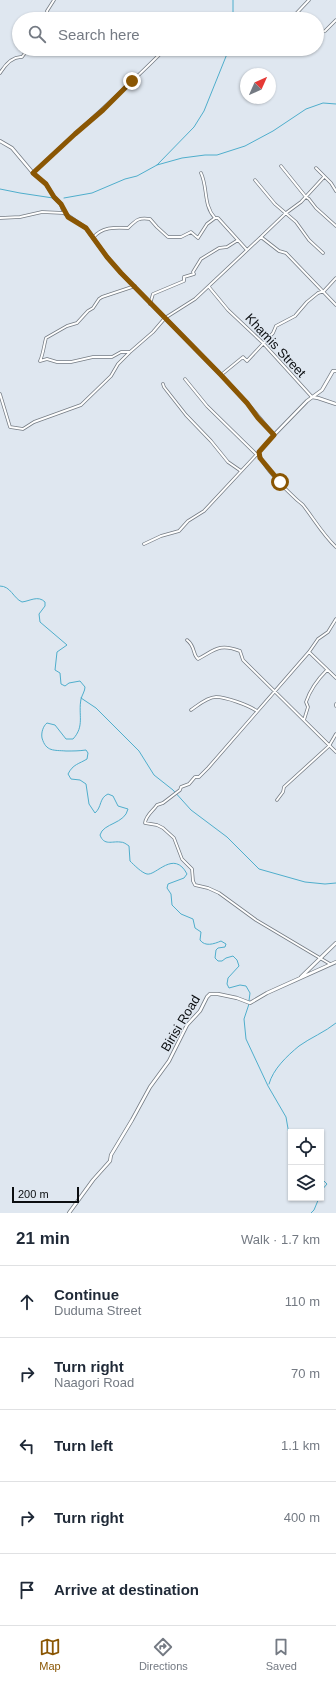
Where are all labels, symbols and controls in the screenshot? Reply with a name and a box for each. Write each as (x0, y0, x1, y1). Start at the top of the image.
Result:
search box (12, 12, 324, 56)
icon: search (26, 23, 48, 45)
text: Search here (58, 26, 140, 43)
north arrow (240, 68, 276, 104)
route end (123, 72, 141, 90)
street label: Khamis Street (242, 310, 309, 381)
route start (271, 473, 289, 491)
street label: Birisi Road (158, 992, 203, 1054)
map controls (288, 1129, 324, 1201)
button: locate (288, 1129, 324, 1165)
button: layers (288, 1165, 324, 1201)
scale bar (12, 1185, 79, 1204)
text: 200 m (18, 1188, 49, 1200)
text: 21 min (16, 1229, 70, 1248)
text: Walk · 1.7 km (241, 1232, 320, 1247)
text: Continue (54, 1286, 119, 1303)
icon: ahead (16, 1291, 38, 1313)
text: 110 m (285, 1294, 320, 1309)
text: Duduma Street (54, 1303, 141, 1318)
text: Turn right (54, 1358, 124, 1375)
icon: right (16, 1363, 38, 1385)
text: 70 m (291, 1366, 320, 1381)
text: Naagori Road (54, 1375, 134, 1390)
icon: left (16, 1435, 38, 1457)
text: Turn left (54, 1437, 113, 1454)
text: 1.1 km (281, 1438, 320, 1453)
icon: right (16, 1507, 38, 1529)
text: Turn right (54, 1509, 124, 1526)
text: 400 m (284, 1510, 320, 1525)
icon: arrive (16, 1579, 38, 1601)
text: Arrive at destination (54, 1581, 199, 1598)
tab: Map (39, 1636, 61, 1672)
tab: Directions (139, 1636, 188, 1672)
tab: Saved (266, 1636, 297, 1672)

